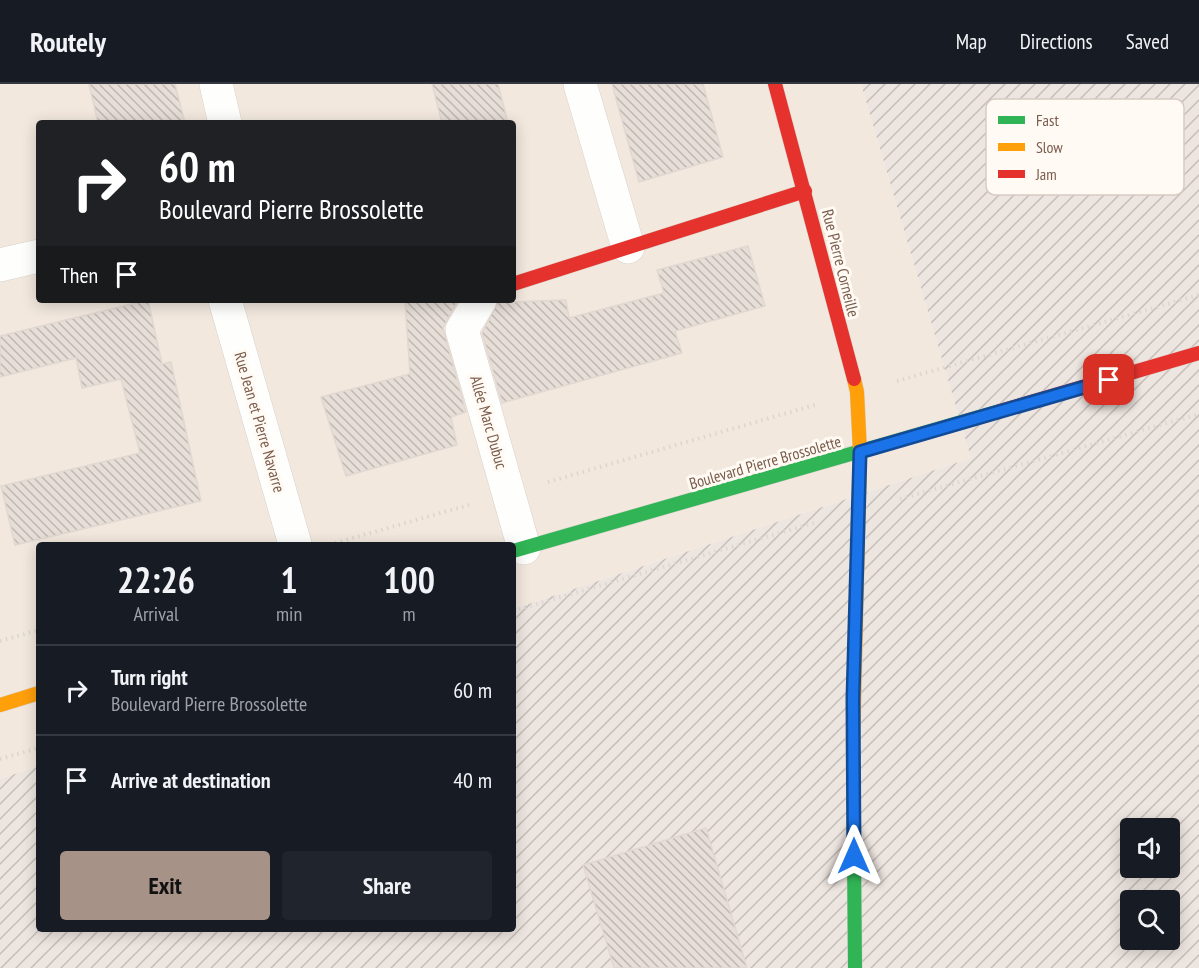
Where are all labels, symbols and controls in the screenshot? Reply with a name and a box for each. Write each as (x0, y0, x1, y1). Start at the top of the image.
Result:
text: Routely (30, 23, 106, 60)
text: Map (956, 28, 987, 55)
text: Directions (1020, 28, 1093, 55)
text: Saved (1126, 28, 1169, 55)
legend (986, 99, 1184, 195)
text: Fast (1036, 110, 1059, 130)
text: Slow (1036, 137, 1063, 157)
text: 60 m (159, 139, 236, 194)
icon: right (60, 144, 138, 222)
text: Jam (1035, 164, 1057, 184)
text: Boulevard Pierre Brossolette (159, 192, 424, 226)
street label: Rue Pierre Corneille (818, 207, 864, 319)
icon: arrive (110, 258, 143, 291)
text: Then (60, 261, 98, 289)
street label: Rue Jean et Pierre Navarre (230, 349, 290, 495)
pin (1083, 354, 1134, 405)
icon: arrive (1092, 363, 1125, 396)
street label: Allée Marc Dubuc (466, 373, 512, 471)
street label: Boulevard Pierre Brossolette (687, 431, 843, 493)
text: 22:26 (117, 556, 195, 603)
text: 1 (280, 556, 298, 603)
text: 100 (383, 556, 435, 603)
text: Arrival (133, 601, 179, 627)
text: min (276, 601, 302, 627)
text: m (403, 601, 416, 627)
text: Turn right (111, 663, 188, 691)
icon: right (60, 674, 93, 707)
text: 60 m (453, 676, 492, 704)
text: Boulevard Pierre Brossolette (111, 691, 307, 717)
icon: arrive (60, 764, 93, 797)
text: Arrive at destination (111, 766, 271, 794)
text: 40 m (453, 766, 492, 794)
map controls (1120, 818, 1180, 950)
button: sound (1120, 818, 1180, 878)
position arrow (822, 824, 886, 888)
button: Exit (60, 851, 270, 920)
button: Share (282, 851, 492, 920)
button: search (1120, 890, 1180, 950)

